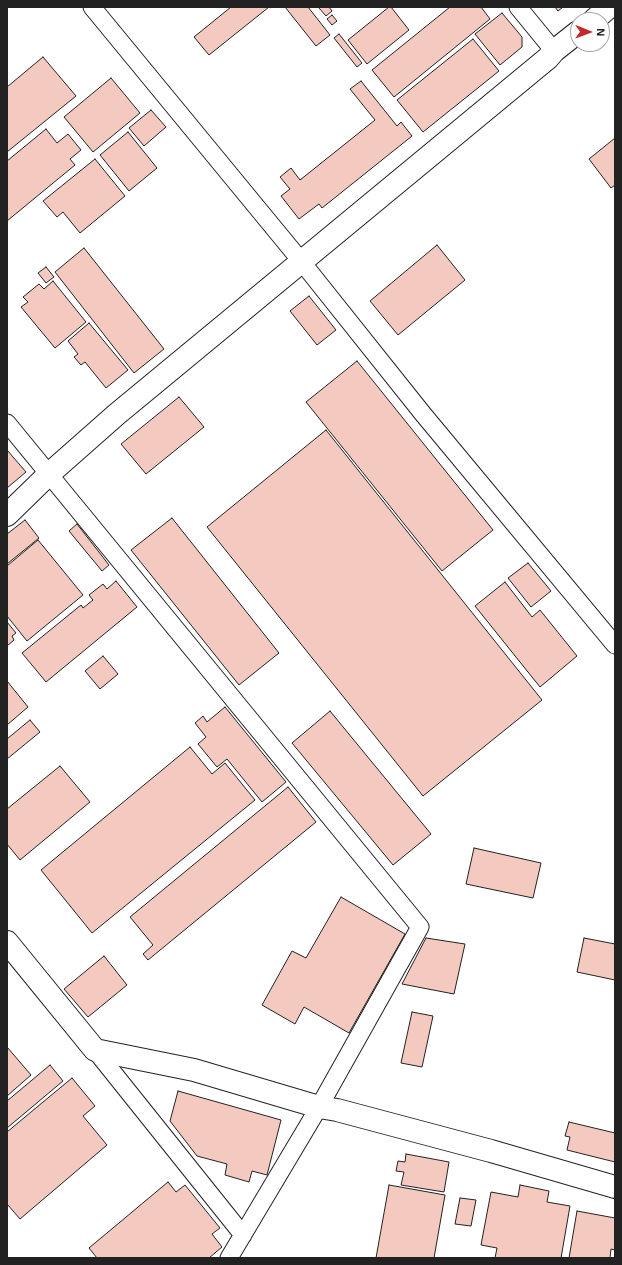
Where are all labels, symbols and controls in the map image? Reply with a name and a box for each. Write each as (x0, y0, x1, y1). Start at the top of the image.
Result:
north arrow (570, 12, 610, 52)
text: N (595, 28, 607, 36)

